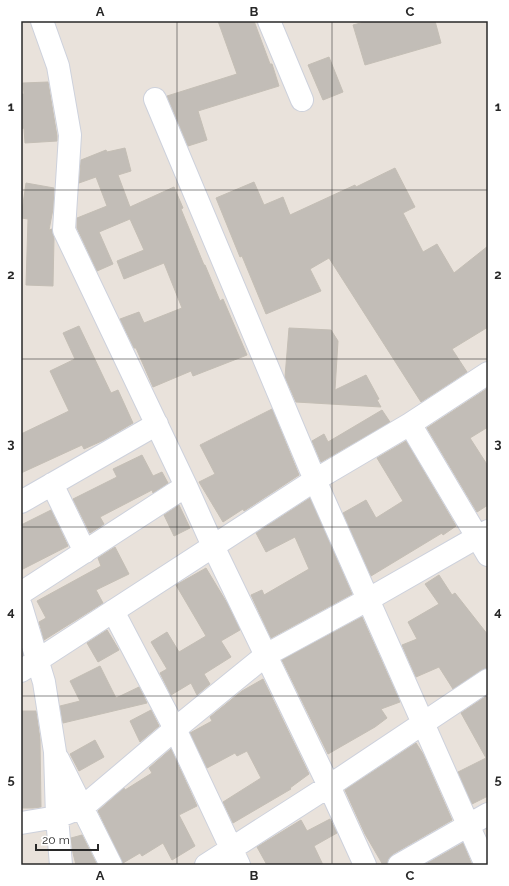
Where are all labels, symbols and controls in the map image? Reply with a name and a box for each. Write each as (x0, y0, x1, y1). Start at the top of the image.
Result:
text: A (96, 4, 105, 19)
text: B (250, 4, 259, 19)
text: C (406, 4, 415, 19)
text: 1 (8, 99, 15, 114)
text: 1 (495, 99, 502, 114)
text: 2 (7, 267, 15, 282)
text: 2 (494, 267, 502, 282)
text: 3 (7, 436, 15, 451)
text: 3 (494, 436, 502, 451)
text: 4 (7, 604, 15, 619)
text: 4 (494, 604, 502, 619)
text: 5 (7, 772, 15, 787)
text: 5 (494, 772, 502, 787)
scale bar (36, 826, 98, 852)
text: 20 m (42, 833, 70, 847)
text: A (96, 868, 105, 883)
text: B (250, 868, 259, 883)
text: C (406, 868, 415, 883)

